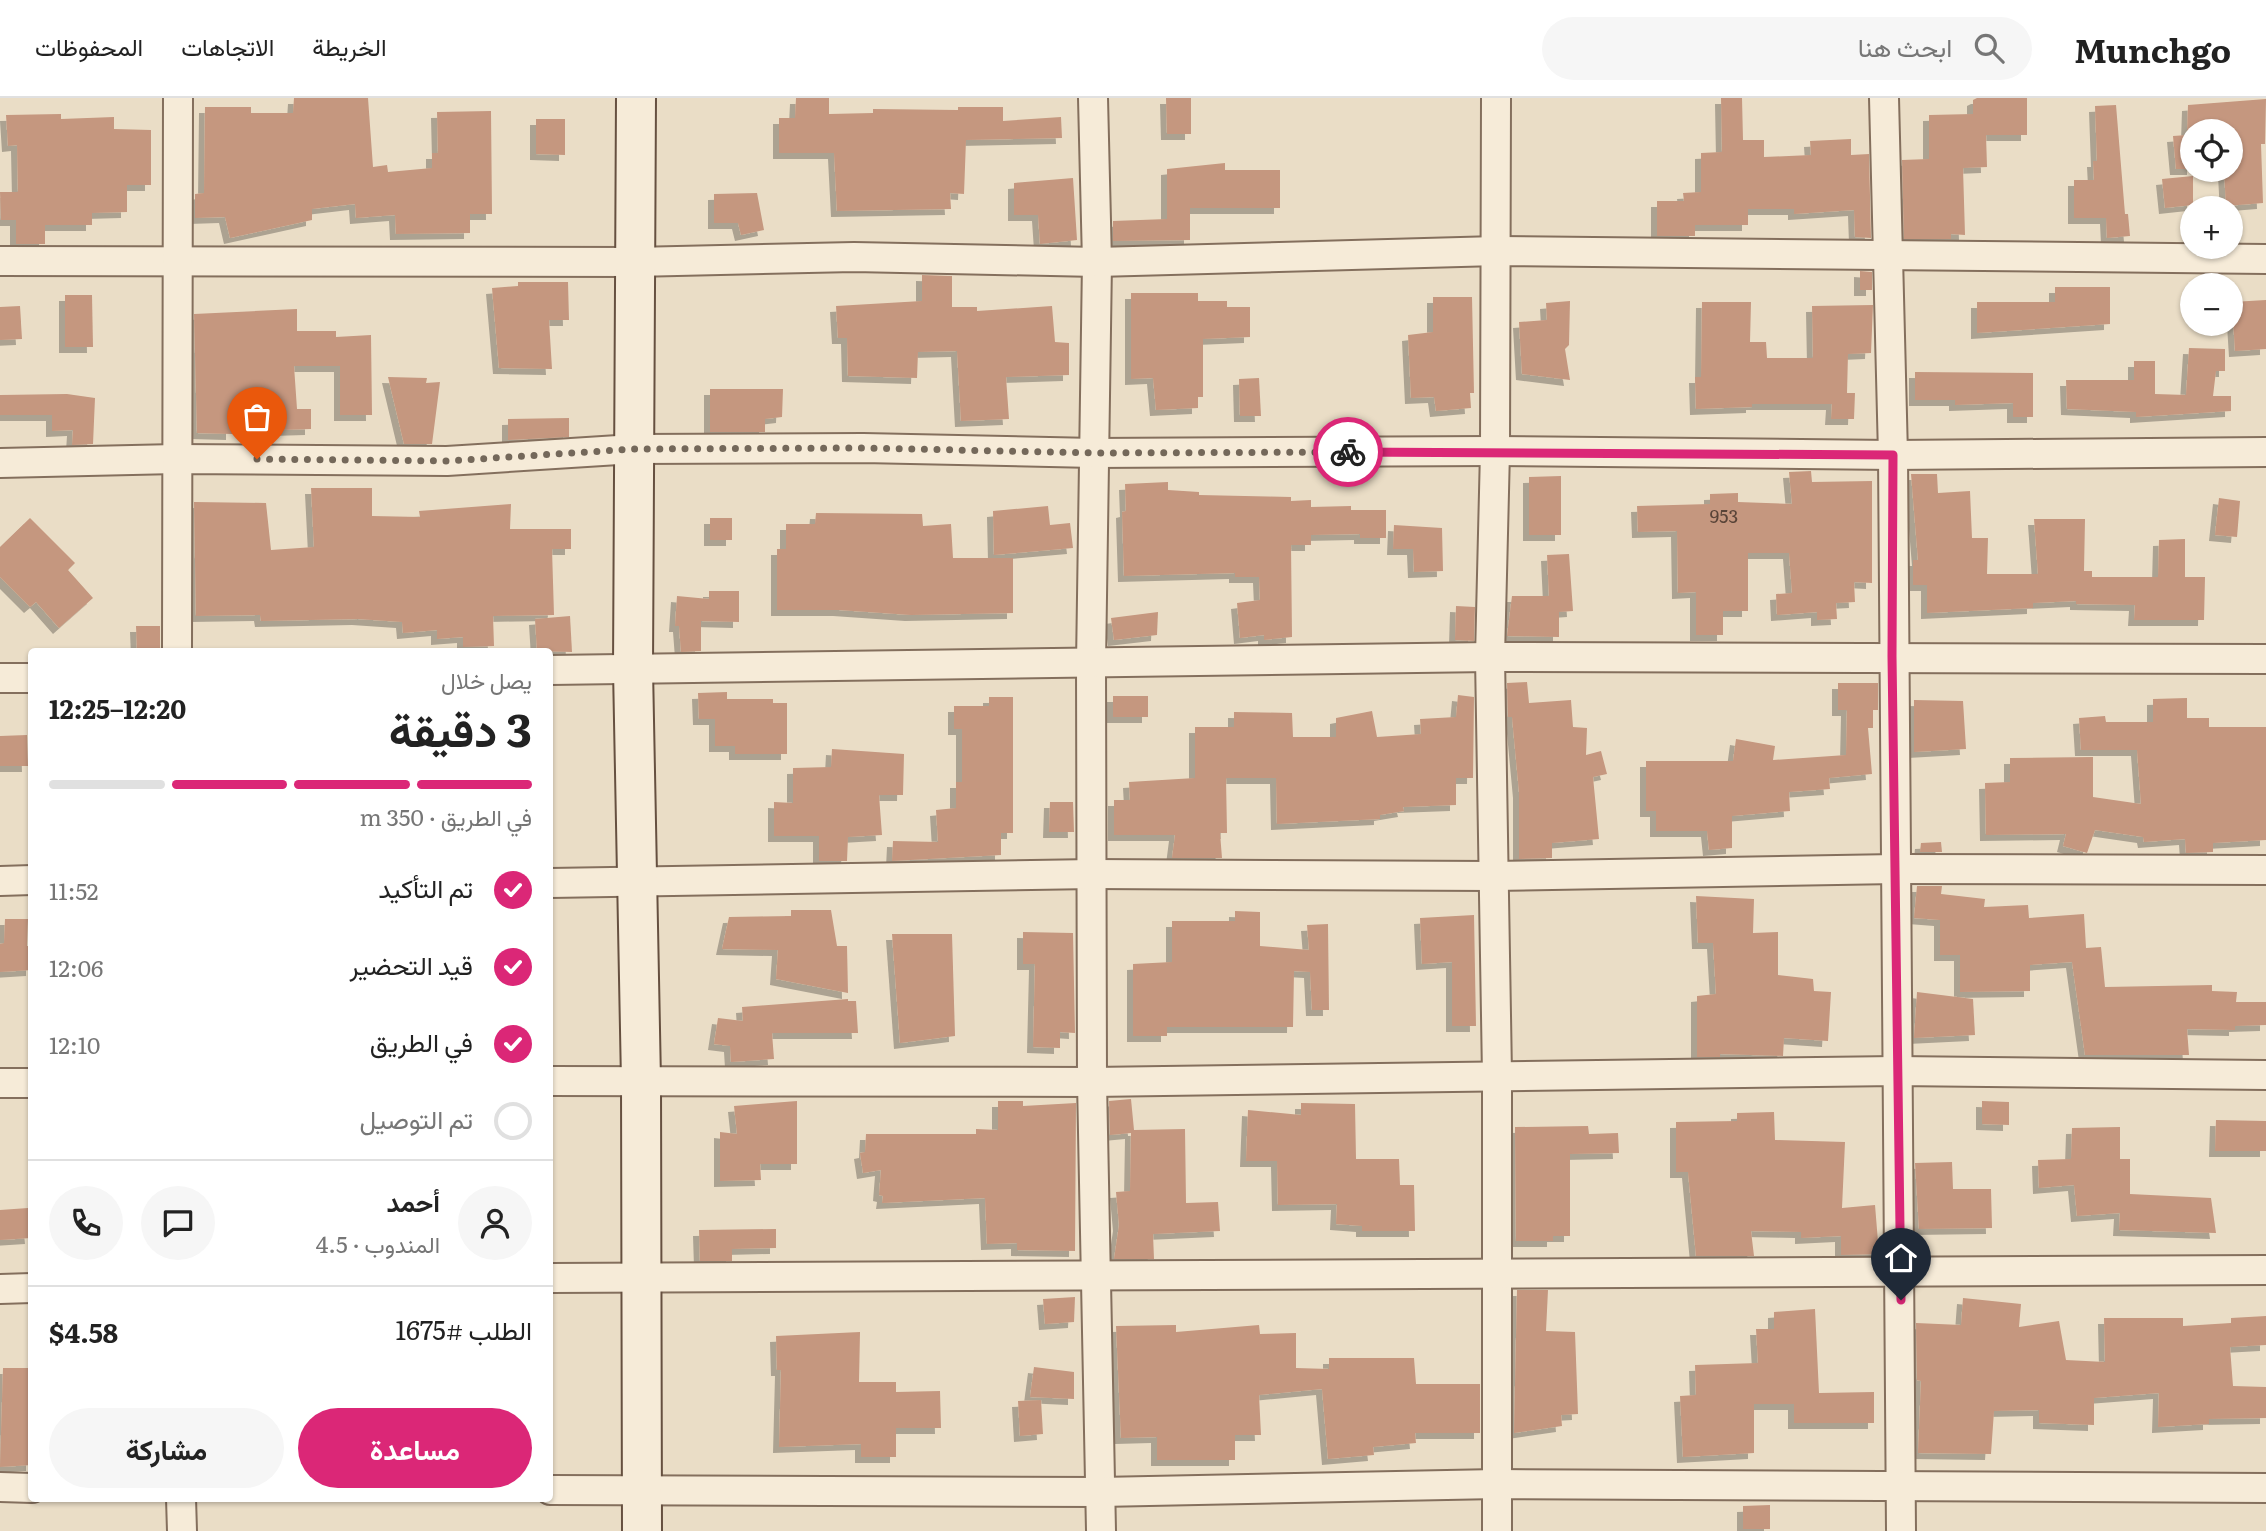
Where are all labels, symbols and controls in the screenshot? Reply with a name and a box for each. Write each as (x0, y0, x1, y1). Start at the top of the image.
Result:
search box (1542, 17, 2032, 80)
text: Munchgo (2074, 24, 2231, 73)
text: ابحث هنا (1858, 26, 1952, 65)
text: المحفوظات (35, 28, 143, 63)
text: الاتجاهات (181, 28, 274, 63)
text: الخريطة (312, 28, 387, 63)
icon: search (1970, 29, 2008, 67)
map controls (2180, 119, 2243, 336)
button: locate (2180, 119, 2243, 182)
button: + (2180, 196, 2243, 259)
button: − (2180, 273, 2243, 336)
pin (227, 387, 287, 459)
icon: bag (238, 398, 276, 436)
courier (1313, 417, 1383, 487)
icon: bike (1329, 433, 1367, 471)
house number: 953 (1710, 502, 1738, 529)
text: يصل خلال (441, 662, 532, 696)
text: 12:20–12:25 (49, 688, 186, 727)
text: 3 دقيقة (389, 693, 532, 761)
text: في الطريق · 350 m (360, 799, 532, 833)
text: تم التأكيد (378, 867, 473, 906)
icon: check (494, 871, 532, 909)
text: 11:52 (49, 873, 99, 907)
text: قيد التحضير (349, 944, 473, 983)
icon: check (494, 948, 532, 986)
text: 12:06 (49, 950, 103, 984)
text: في الطريق (370, 1021, 473, 1060)
icon: check (494, 1025, 532, 1063)
text: 12:10 (49, 1027, 100, 1061)
text: تم التوصيل (359, 1098, 473, 1137)
text: أحمد (387, 1181, 440, 1220)
button: phone (49, 1186, 123, 1260)
button: chat (141, 1186, 215, 1260)
button: person (458, 1186, 532, 1260)
text: المندوب · 4.5 (316, 1226, 440, 1260)
pin (1871, 1228, 1931, 1300)
icon: home (1882, 1239, 1920, 1277)
text: الطلب #1675 (395, 1309, 532, 1348)
text: $4.58 (49, 1312, 118, 1351)
button: مشاركة (49, 1408, 284, 1488)
button: مساعدة (298, 1408, 532, 1488)

